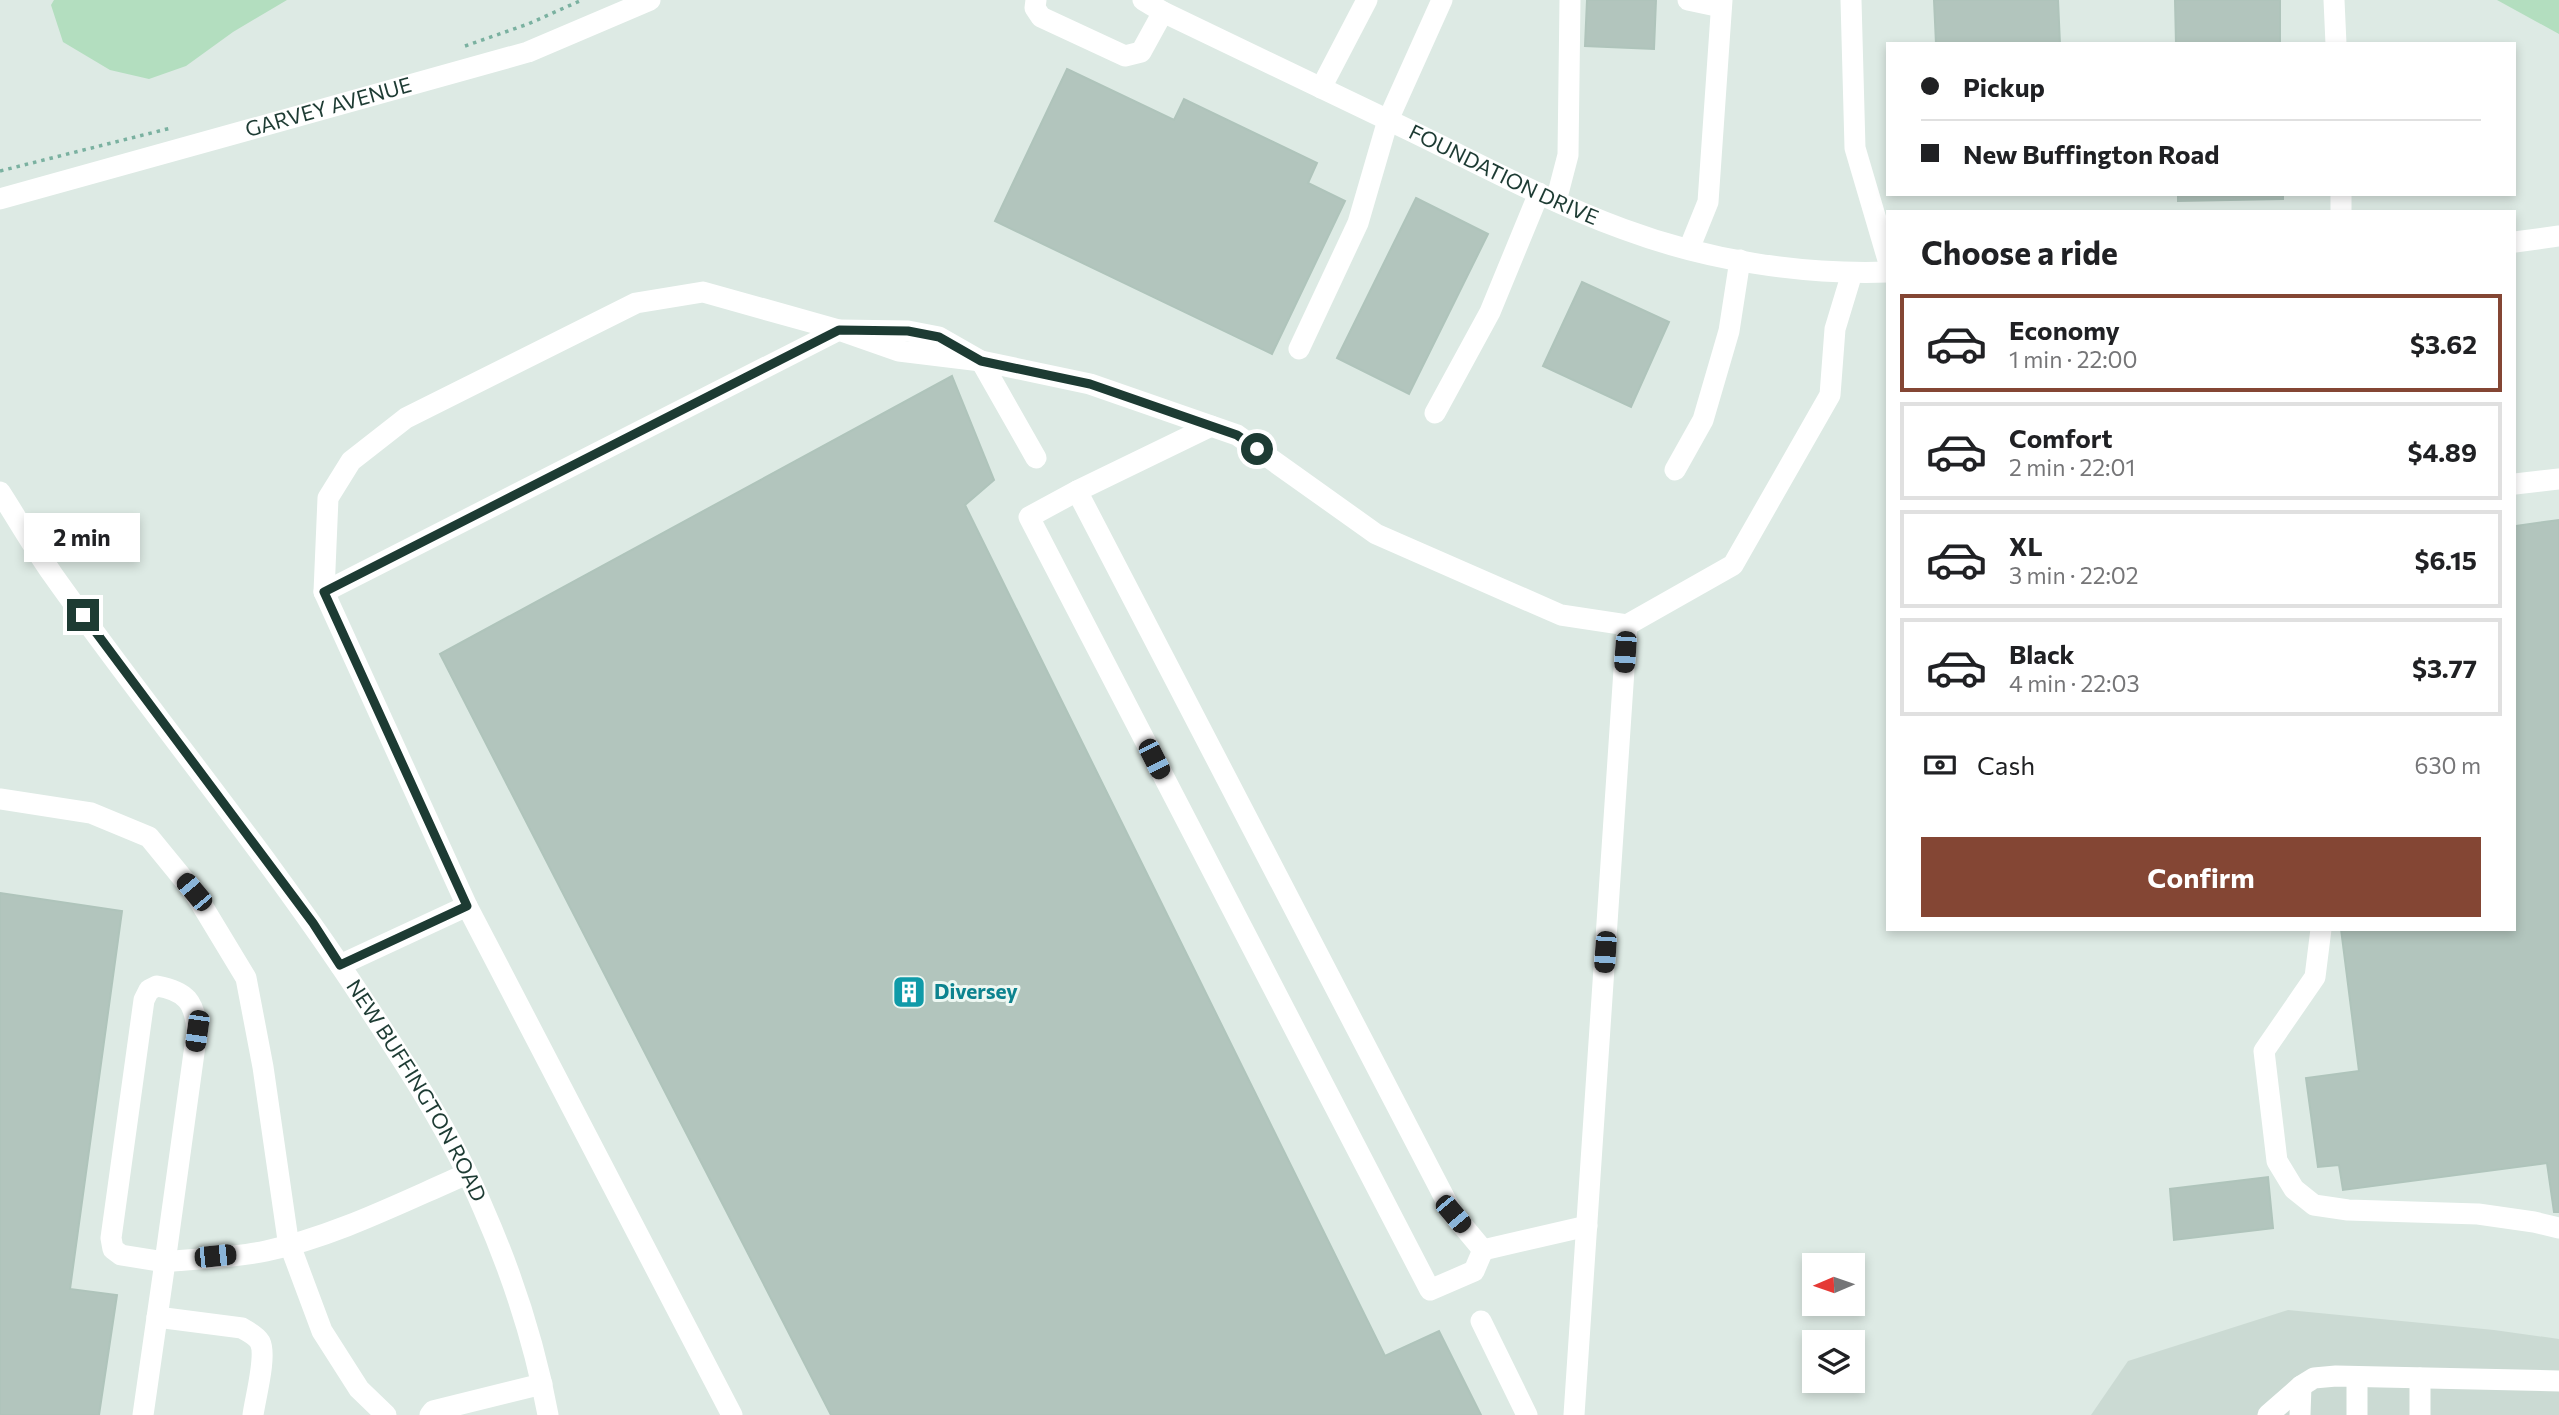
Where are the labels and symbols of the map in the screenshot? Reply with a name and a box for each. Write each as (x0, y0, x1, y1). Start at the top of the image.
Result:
street label: GARVEY AVENUE (242, 71, 414, 141)
street label: FOUNDATION DRIVE (1406, 118, 1602, 229)
route start (1241, 433, 1273, 465)
callout: 2 min (25, 514, 141, 562)
route end (67, 599, 99, 631)
car (1614, 630, 1637, 674)
car (1136, 736, 1173, 782)
car (173, 869, 216, 915)
car (1594, 930, 1617, 974)
building icon: Diversey (890, 973, 928, 1011)
street label: NEW BUFFINGTON ROAD (342, 974, 493, 1205)
place label: Diversey (934, 978, 1018, 1003)
car (184, 1009, 211, 1053)
car (1432, 1191, 1475, 1237)
car (194, 1243, 237, 1269)
north arrow (1802, 1253, 1866, 1316)

